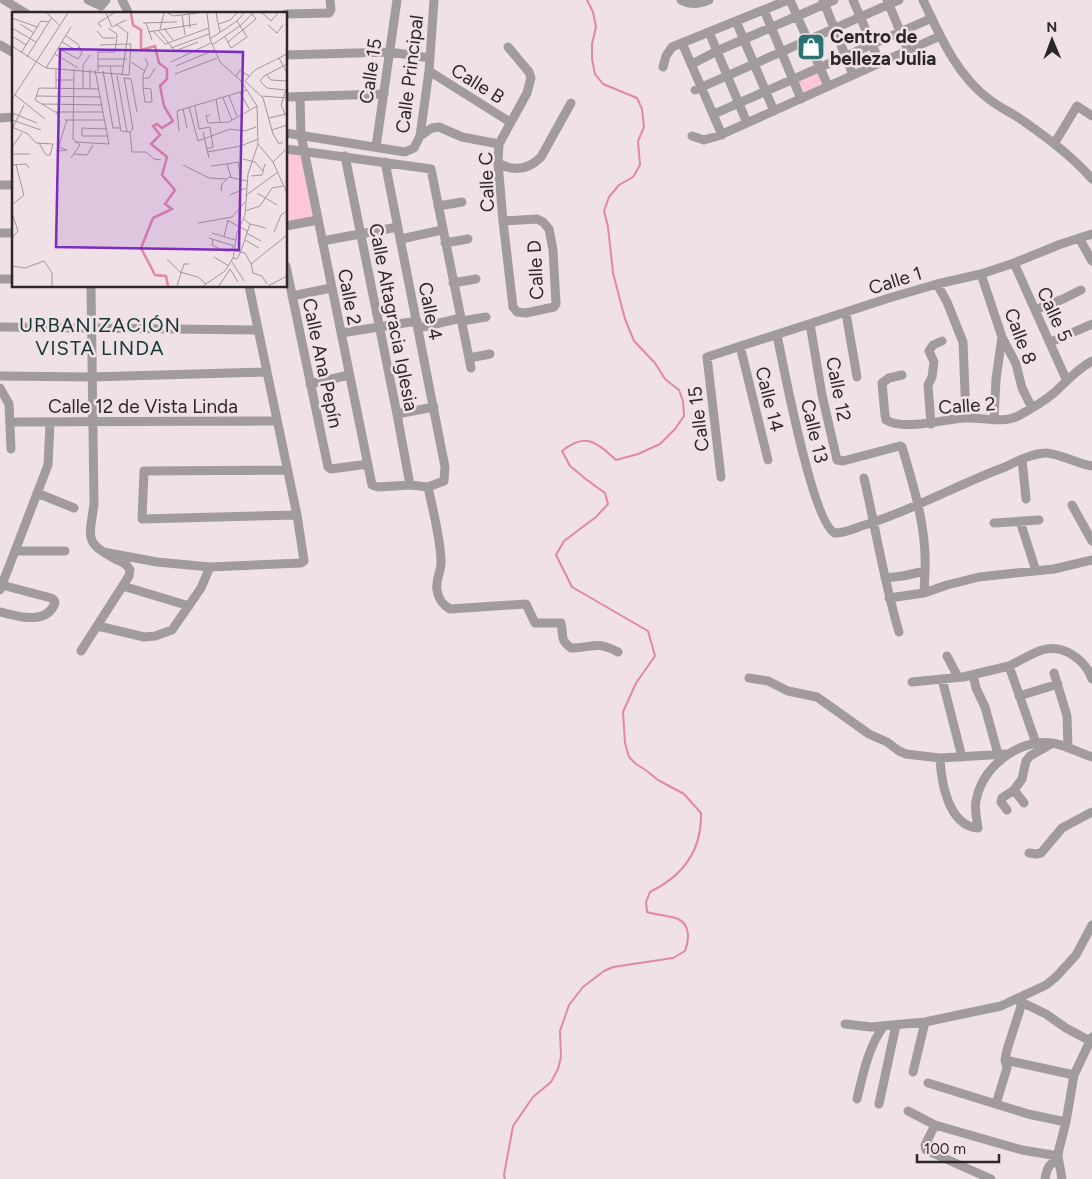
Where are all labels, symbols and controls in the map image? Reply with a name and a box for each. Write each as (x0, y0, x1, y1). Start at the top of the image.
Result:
inset map (12, 12, 288, 288)
street label: Calle Principal (391, 14, 428, 135)
north arrow (1027, 15, 1077, 65)
text: N (1046, 19, 1057, 36)
place label: Centro de belleza Julia (830, 25, 937, 70)
shop icon: Centro de belleza Julia (796, 32, 826, 62)
street label: Calle 15 (355, 37, 386, 105)
street label: Calle B (447, 58, 509, 109)
street label: Calle C (474, 151, 499, 213)
street label: Calle Altagracia Iglesia (364, 221, 423, 413)
street label: Calle D (522, 239, 549, 300)
street label: Calle 1 (866, 261, 925, 299)
street label: Calle 2 (333, 267, 366, 327)
street label: Calle 4 (414, 280, 447, 342)
street label: Calle 5 (1032, 283, 1077, 345)
street label: Calle Ana Pepín (298, 296, 347, 430)
street label: Calle 8 (999, 305, 1042, 368)
district label: URBANIZACIÓN VISTA LINDA (19, 313, 181, 360)
street label: Calle 12 (821, 355, 856, 423)
street label: Calle 14 (750, 364, 789, 434)
street label: Calle 15 (683, 385, 714, 453)
street label: Calle 2 (938, 392, 996, 419)
street label: Calle 12 de Vista Linda (48, 395, 238, 418)
street label: Calle 13 (796, 397, 833, 465)
scale bar (917, 1132, 1000, 1164)
text: 100 m (924, 1140, 966, 1158)

